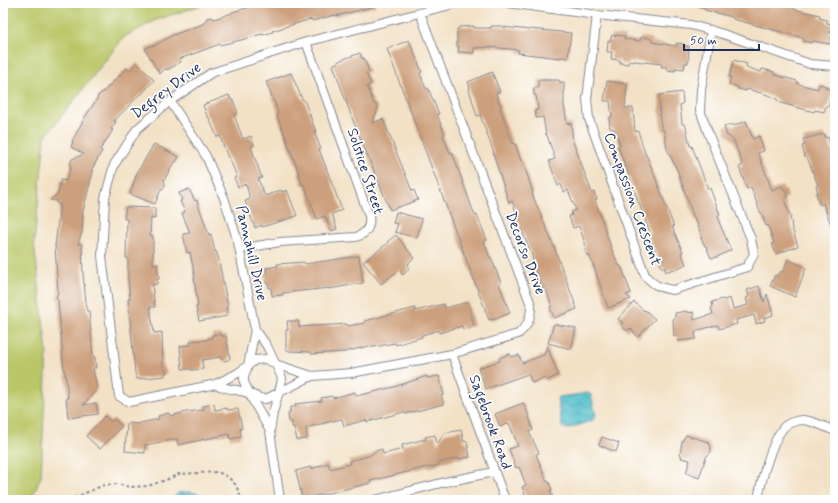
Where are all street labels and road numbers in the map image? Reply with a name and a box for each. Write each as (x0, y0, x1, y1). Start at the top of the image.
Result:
street label: Degrey Drive (128, 58, 206, 124)
street label: Solstice Street (342, 126, 388, 217)
street label: Compassion Crescent (599, 130, 665, 269)
street label: Pannahill Drive (230, 203, 272, 303)
street label: Decorso Drive (500, 209, 550, 298)
street label: Sagebrook Road (463, 372, 516, 473)

